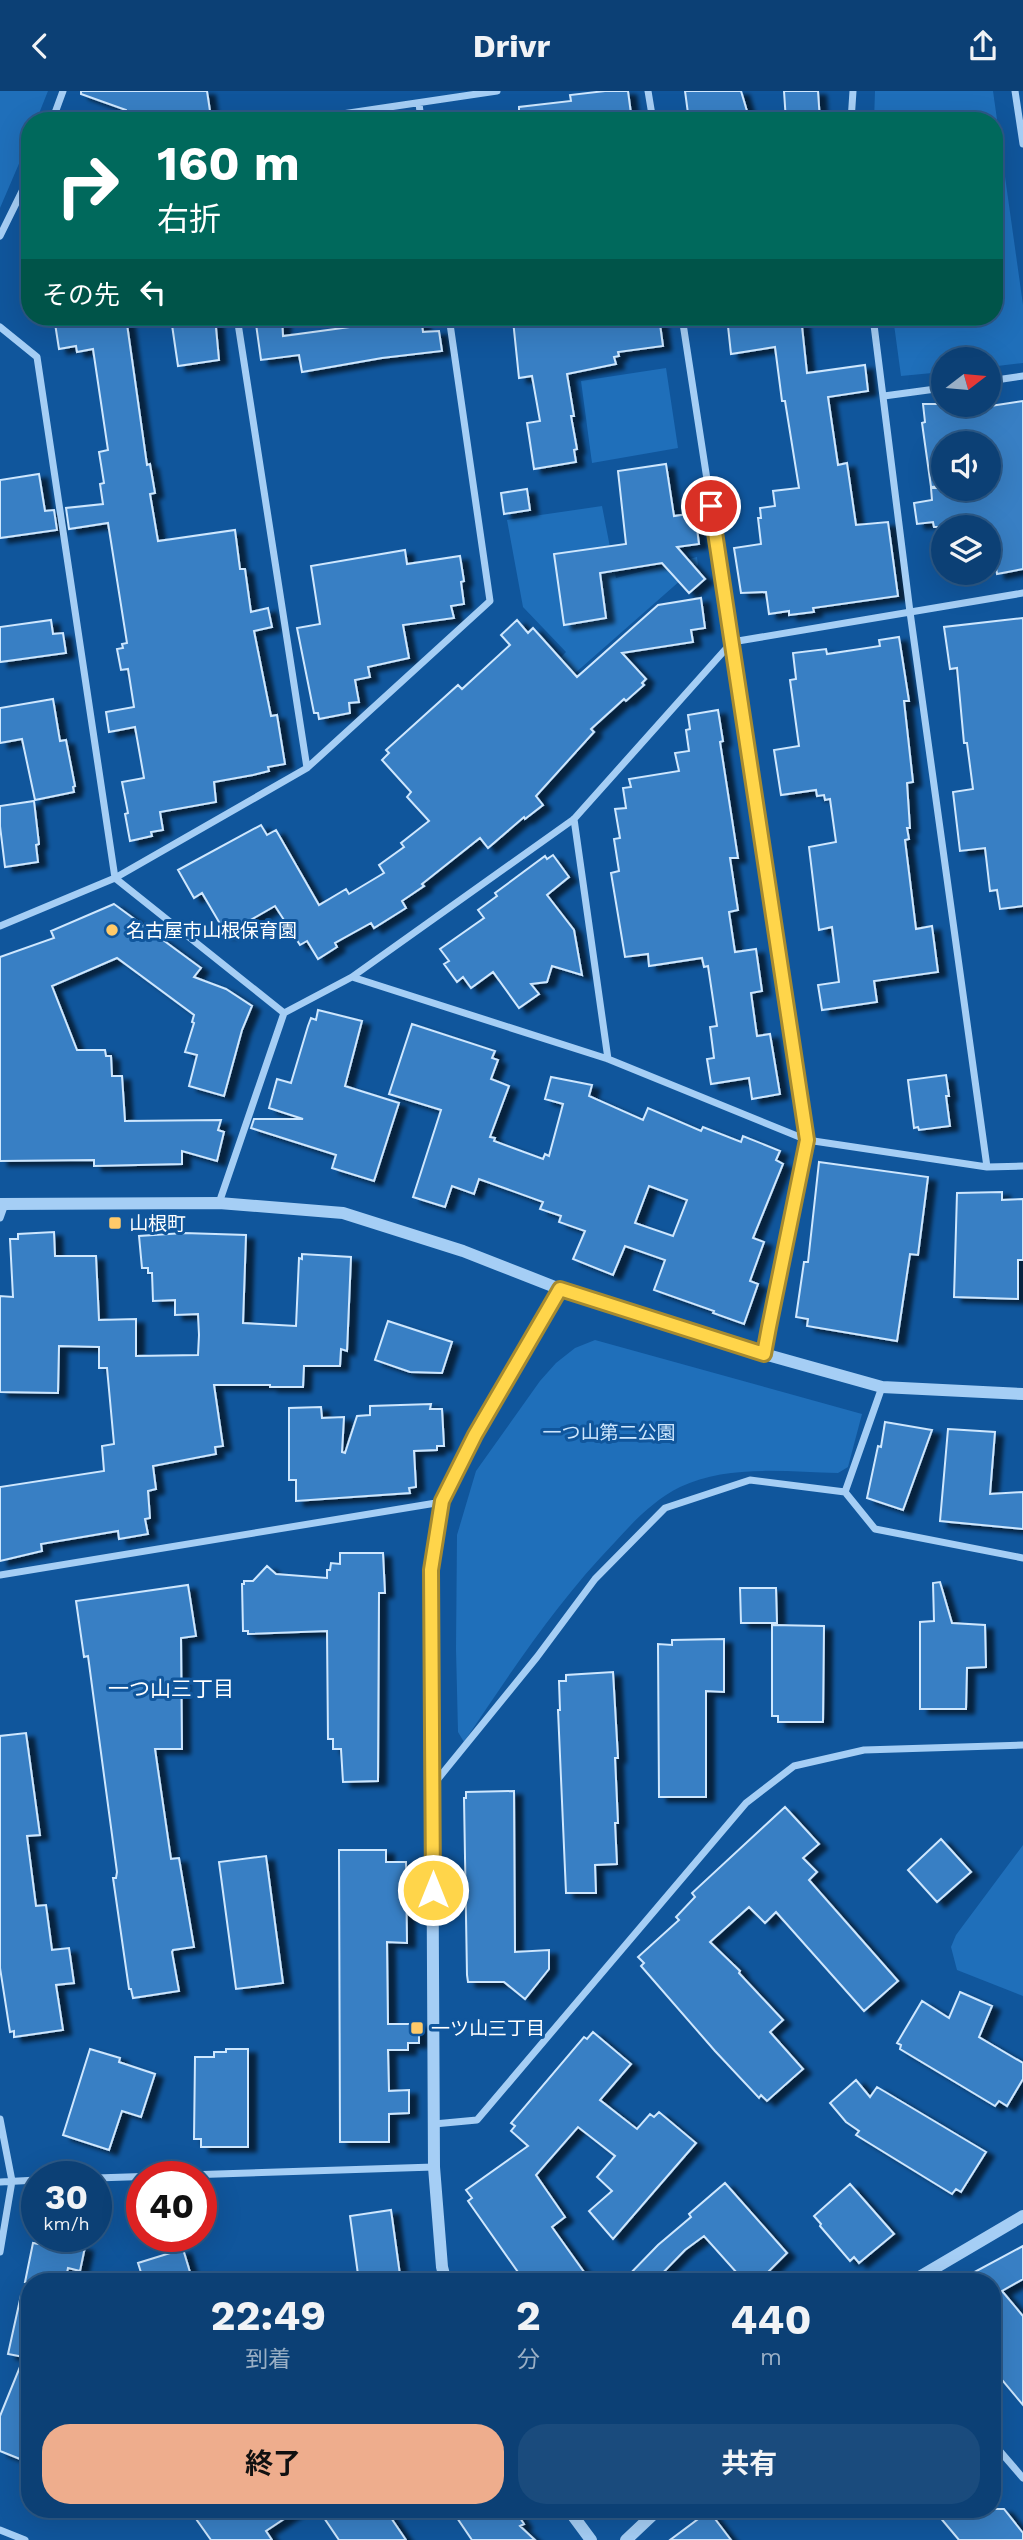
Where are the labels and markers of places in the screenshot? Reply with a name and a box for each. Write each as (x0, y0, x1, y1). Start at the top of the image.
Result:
pin (681, 476, 741, 536)
place label: 名古屋市山根保育園 (126, 919, 297, 942)
marker: 名古屋市山根保育園 (104, 922, 120, 938)
place label: 山根町 (129, 1212, 186, 1235)
marker: 山根町 (107, 1215, 123, 1231)
place label: 一ツ山三丁目 (431, 2017, 545, 2040)
marker: 一ツ山三丁目 (409, 2020, 425, 2036)

